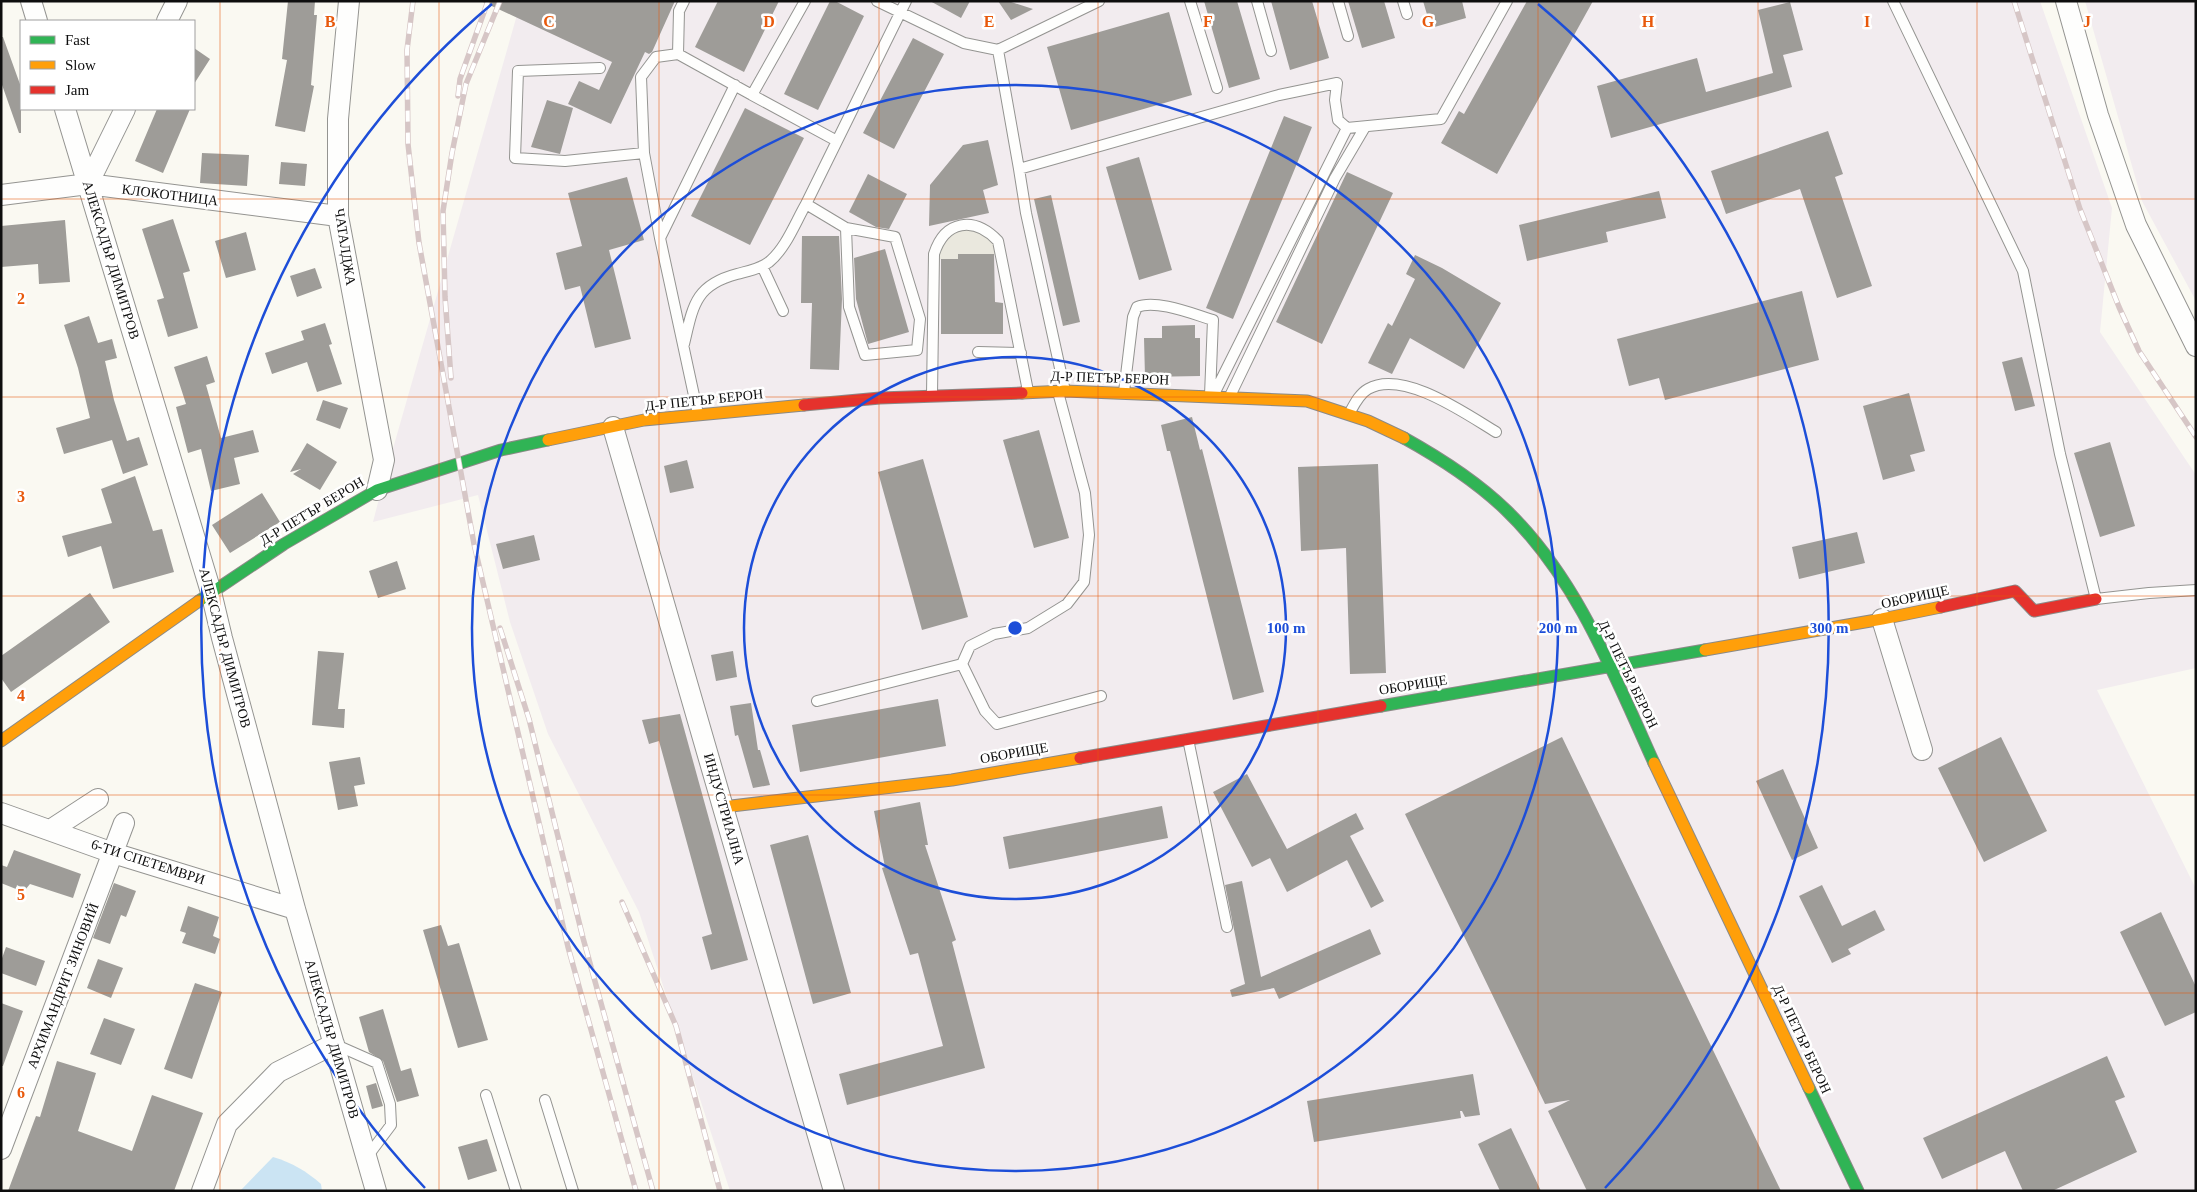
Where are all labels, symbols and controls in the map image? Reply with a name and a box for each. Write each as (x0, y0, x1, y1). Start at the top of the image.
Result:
text: B (325, 13, 336, 30)
text: C (543, 13, 555, 30)
text: D (763, 13, 775, 30)
text: E (984, 13, 994, 30)
text: F (1203, 13, 1213, 30)
text: G (1422, 13, 1435, 30)
text: H (1642, 13, 1655, 30)
text: I (1864, 13, 1870, 30)
text: J (2083, 13, 2091, 30)
legend (20, 20, 195, 110)
text: Fast (65, 32, 91, 48)
text: Slow (65, 57, 96, 73)
text: Jam (65, 82, 89, 98)
street label: АЛЕКСАДЪР ДИМИТРОВ (80, 179, 142, 341)
street label: КЛОКОТНИЦА (121, 182, 220, 208)
street label: ЧАТАЛДЖА (332, 207, 359, 287)
text: 2 (17, 290, 25, 307)
street label: Д-Р ПЕТЪР БЕРОН (1050, 368, 1170, 388)
street label: Д-Р ПЕТЪР БЕРОН (644, 386, 764, 414)
street label: Д-Р ПЕТЪР БЕРОН (257, 474, 367, 548)
text: 3 (17, 488, 25, 505)
street label: АЛЕКСАДЪР ДИМИТРОВ (196, 566, 254, 730)
street label: ОБОРИЩЕ (1880, 583, 1950, 611)
street label: Д-Р ПЕТЪР БЕРОН (1595, 617, 1661, 731)
centre of rings (1006, 619, 1024, 637)
text: 100 m (1267, 620, 1306, 636)
text: 200 m (1539, 620, 1578, 636)
text: 300 m (1810, 620, 1849, 636)
street label: ОБОРИЩЕ (1378, 672, 1448, 698)
text: 4 (17, 687, 25, 704)
street label: ОБОРИЩЕ (979, 740, 1049, 766)
street label: ИНДУСТРИАЛНА (701, 751, 747, 867)
street label: 6-ТИ СПЕТЕМВРИ (89, 837, 207, 887)
text: 5 (17, 886, 25, 903)
street label: АРХИМАНДРИТ ЗИНОВИЙ (23, 901, 102, 1071)
street label: АЛЕКСАДЪР ДИМИТРОВ (302, 958, 362, 1120)
street label: Д-Р ПЕТЪР БЕРОН (1770, 982, 1834, 1096)
text: 6 (17, 1084, 25, 1101)

